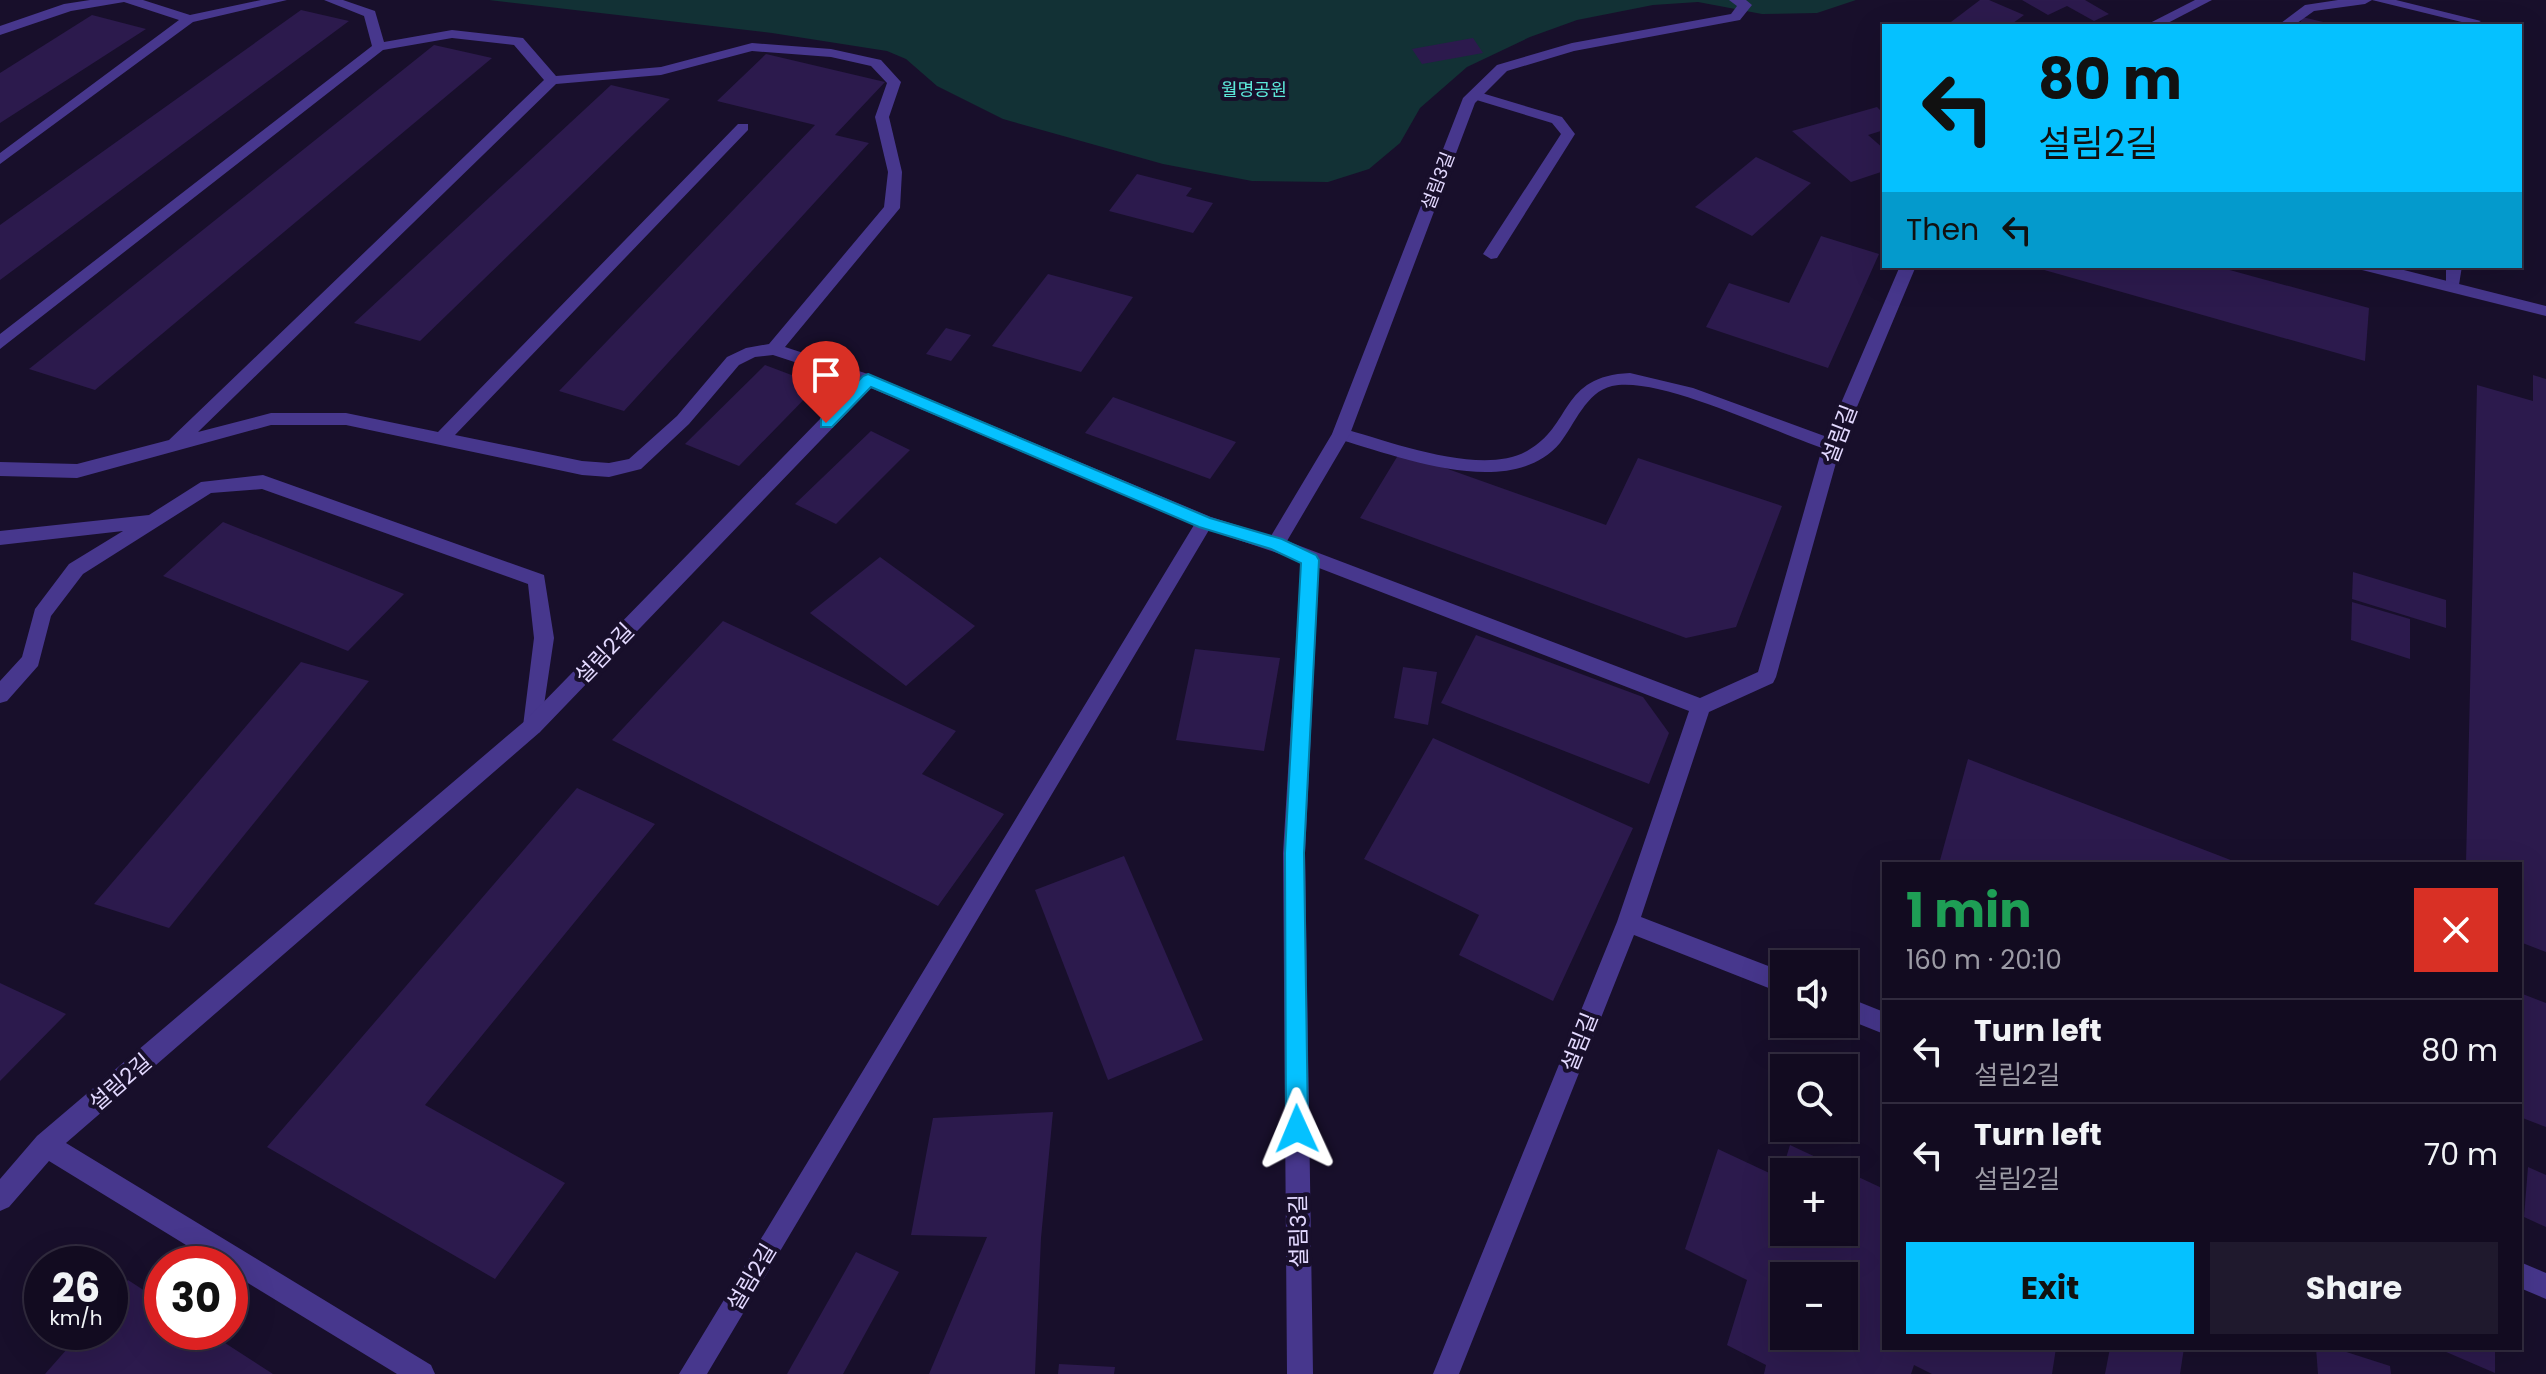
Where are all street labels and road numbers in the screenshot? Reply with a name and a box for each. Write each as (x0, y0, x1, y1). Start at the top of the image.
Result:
street label: 설림3길 (1415, 148, 1460, 213)
street label: 설림길 (1814, 400, 1865, 468)
street label: 설림2길 (568, 616, 641, 691)
street label: 설림길 (1554, 1008, 1605, 1076)
street label: 설림2길 (82, 1047, 158, 1118)
street label: 설림3길 (1282, 1194, 1315, 1268)
street label: 설림2길 (719, 1238, 784, 1317)

